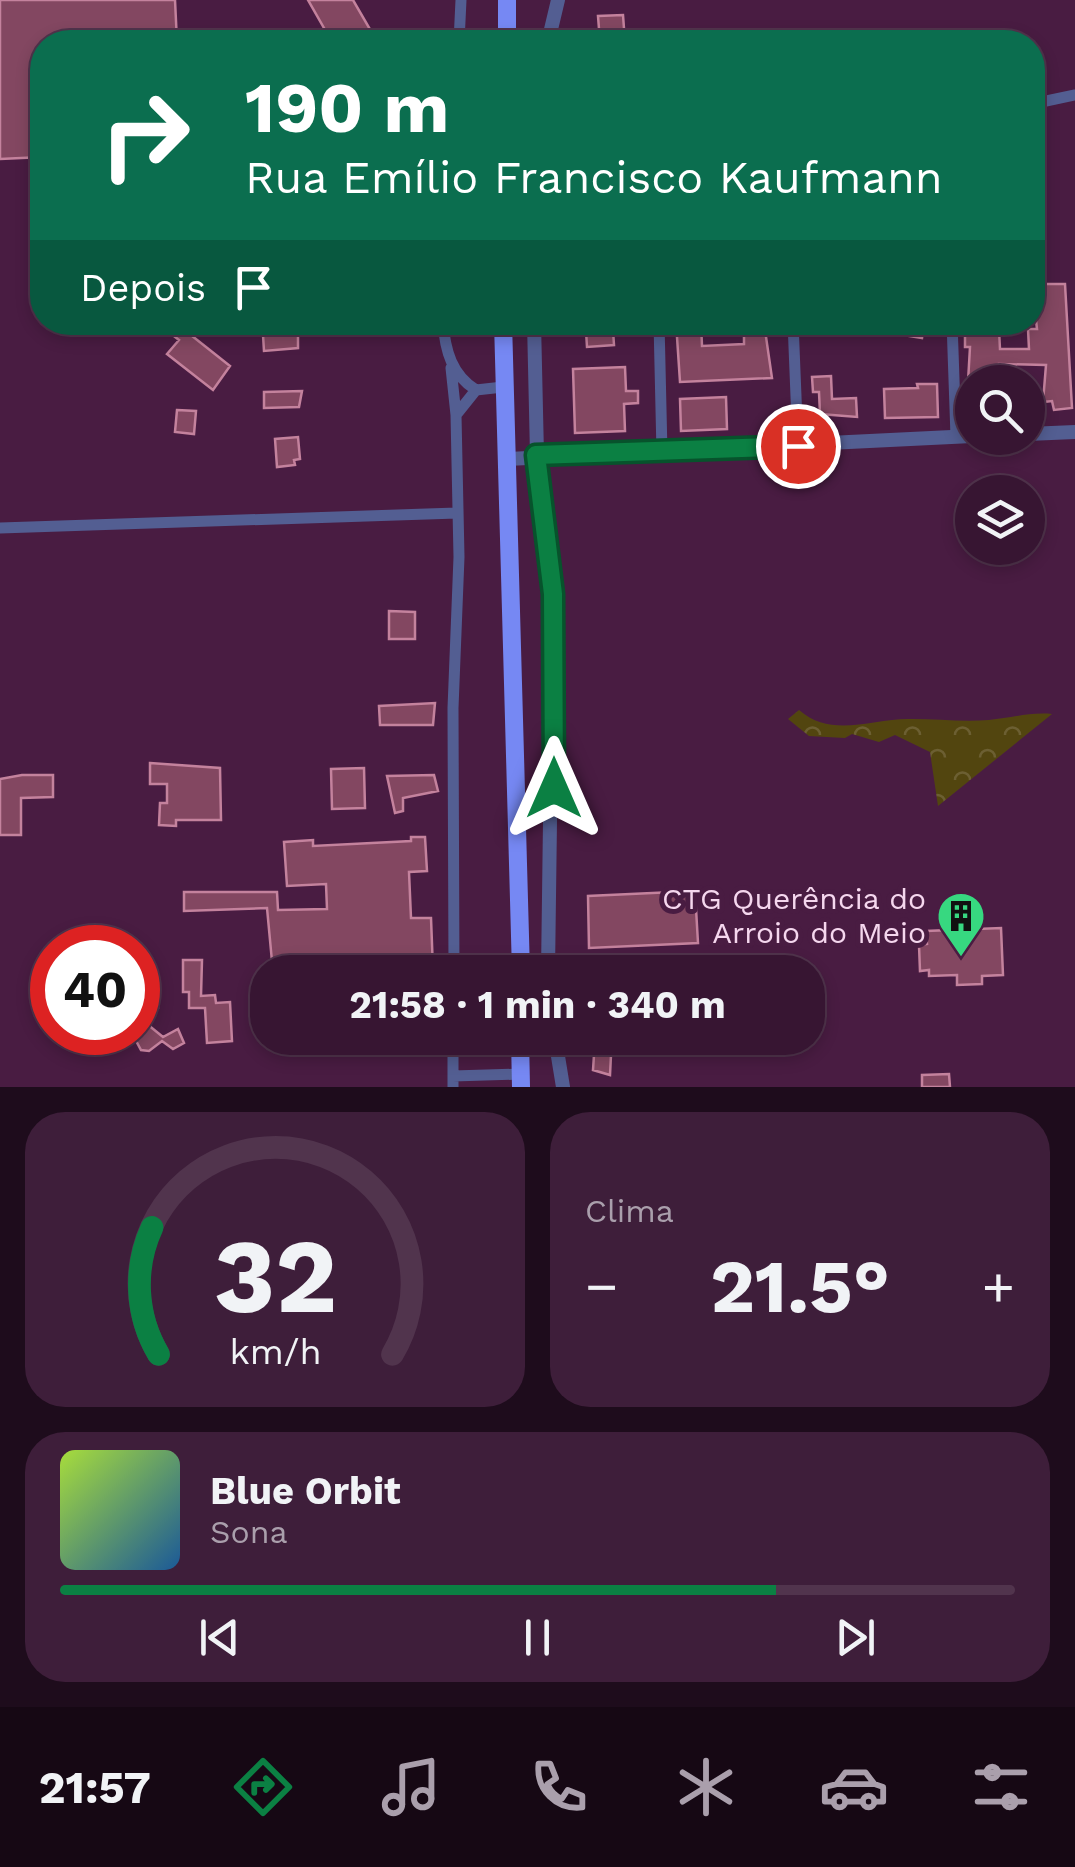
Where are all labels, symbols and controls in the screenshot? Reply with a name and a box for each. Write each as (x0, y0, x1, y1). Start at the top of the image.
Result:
text: 190 m (245, 67, 449, 149)
icon: right (80, 70, 210, 200)
text: Rua Emílio Francisco Kaufmann (245, 151, 943, 204)
icon: arrive (226, 260, 281, 315)
text: Depois (80, 266, 206, 310)
map controls (955, 365, 1045, 565)
button: search (955, 365, 1045, 455)
pin (756, 404, 841, 489)
icon: arrive (771, 419, 826, 474)
button: layers (955, 475, 1045, 565)
position arrow (502, 736, 606, 840)
place label: CTG Querência do Arroio do Meio (662, 881, 926, 950)
building icon: CTG Querência do Arroio do Meio (935, 890, 987, 958)
speed limit sign: 40 (30, 925, 160, 1055)
text: 21:58 · 1 min · 340 m (349, 983, 726, 1027)
text: Clima (585, 1192, 674, 1230)
text: 32 (213, 1215, 337, 1337)
text: 21.5° (710, 1242, 890, 1330)
text: − (585, 1254, 618, 1318)
text: + (982, 1254, 1015, 1318)
text: km/h (229, 1331, 321, 1373)
text: Blue Orbit (210, 1469, 401, 1513)
text: Sona (210, 1513, 288, 1551)
icon: previous (192, 1610, 247, 1665)
icon: pause (510, 1610, 565, 1665)
icon: next (828, 1610, 883, 1665)
icon: directions (228, 1752, 298, 1822)
icon: music (376, 1752, 446, 1822)
icon: phone (524, 1752, 594, 1822)
icon: climate (671, 1752, 741, 1822)
icon: car (819, 1752, 889, 1822)
icon: filters (966, 1752, 1036, 1822)
text: 21:57 (39, 1761, 151, 1814)

